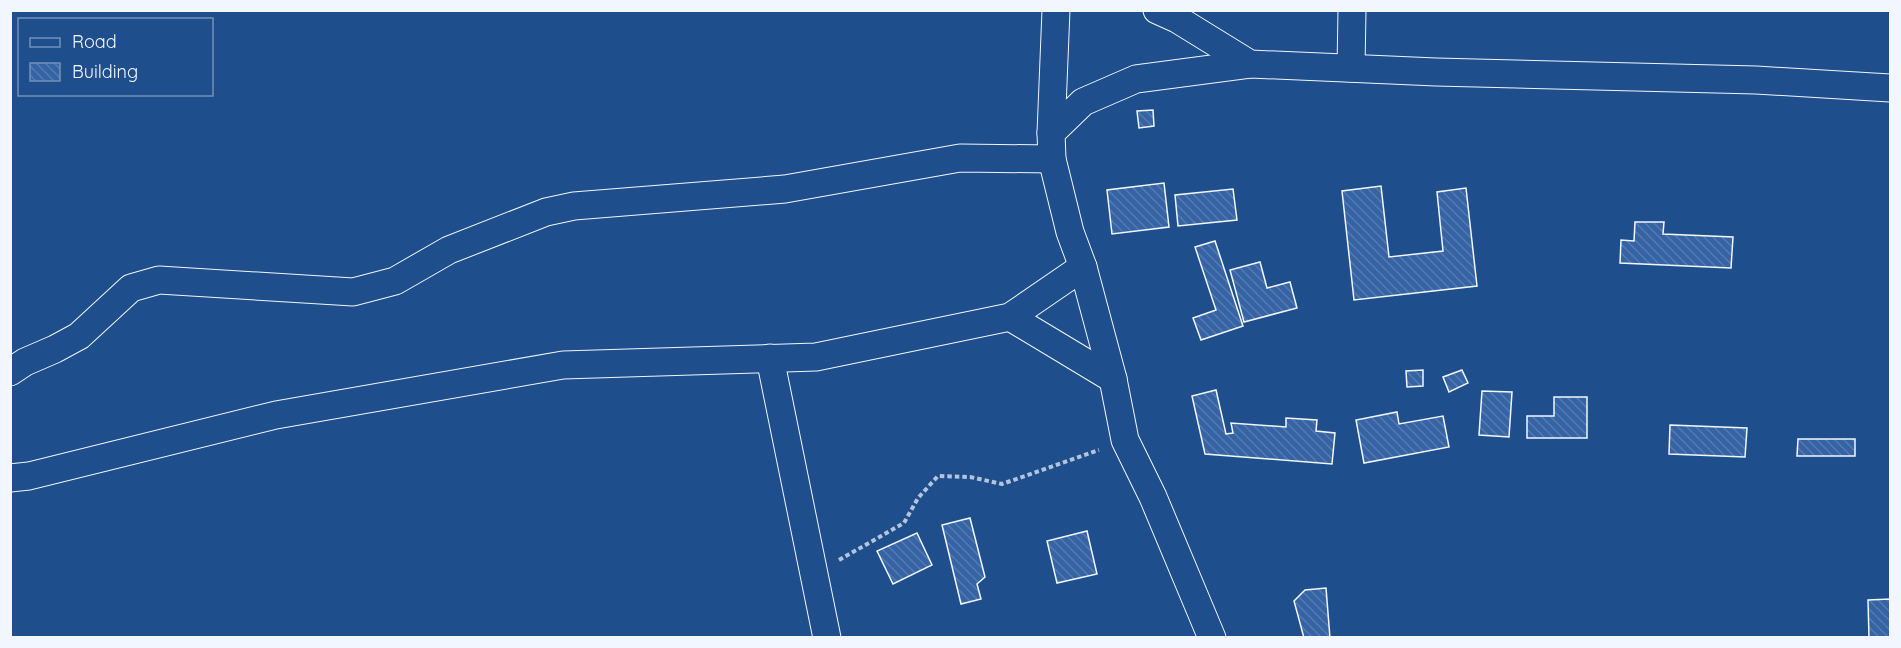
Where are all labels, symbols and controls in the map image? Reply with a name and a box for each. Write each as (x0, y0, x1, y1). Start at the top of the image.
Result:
legend (18, 18, 213, 96)
text: Road (72, 30, 117, 53)
text: Building (72, 60, 138, 83)

